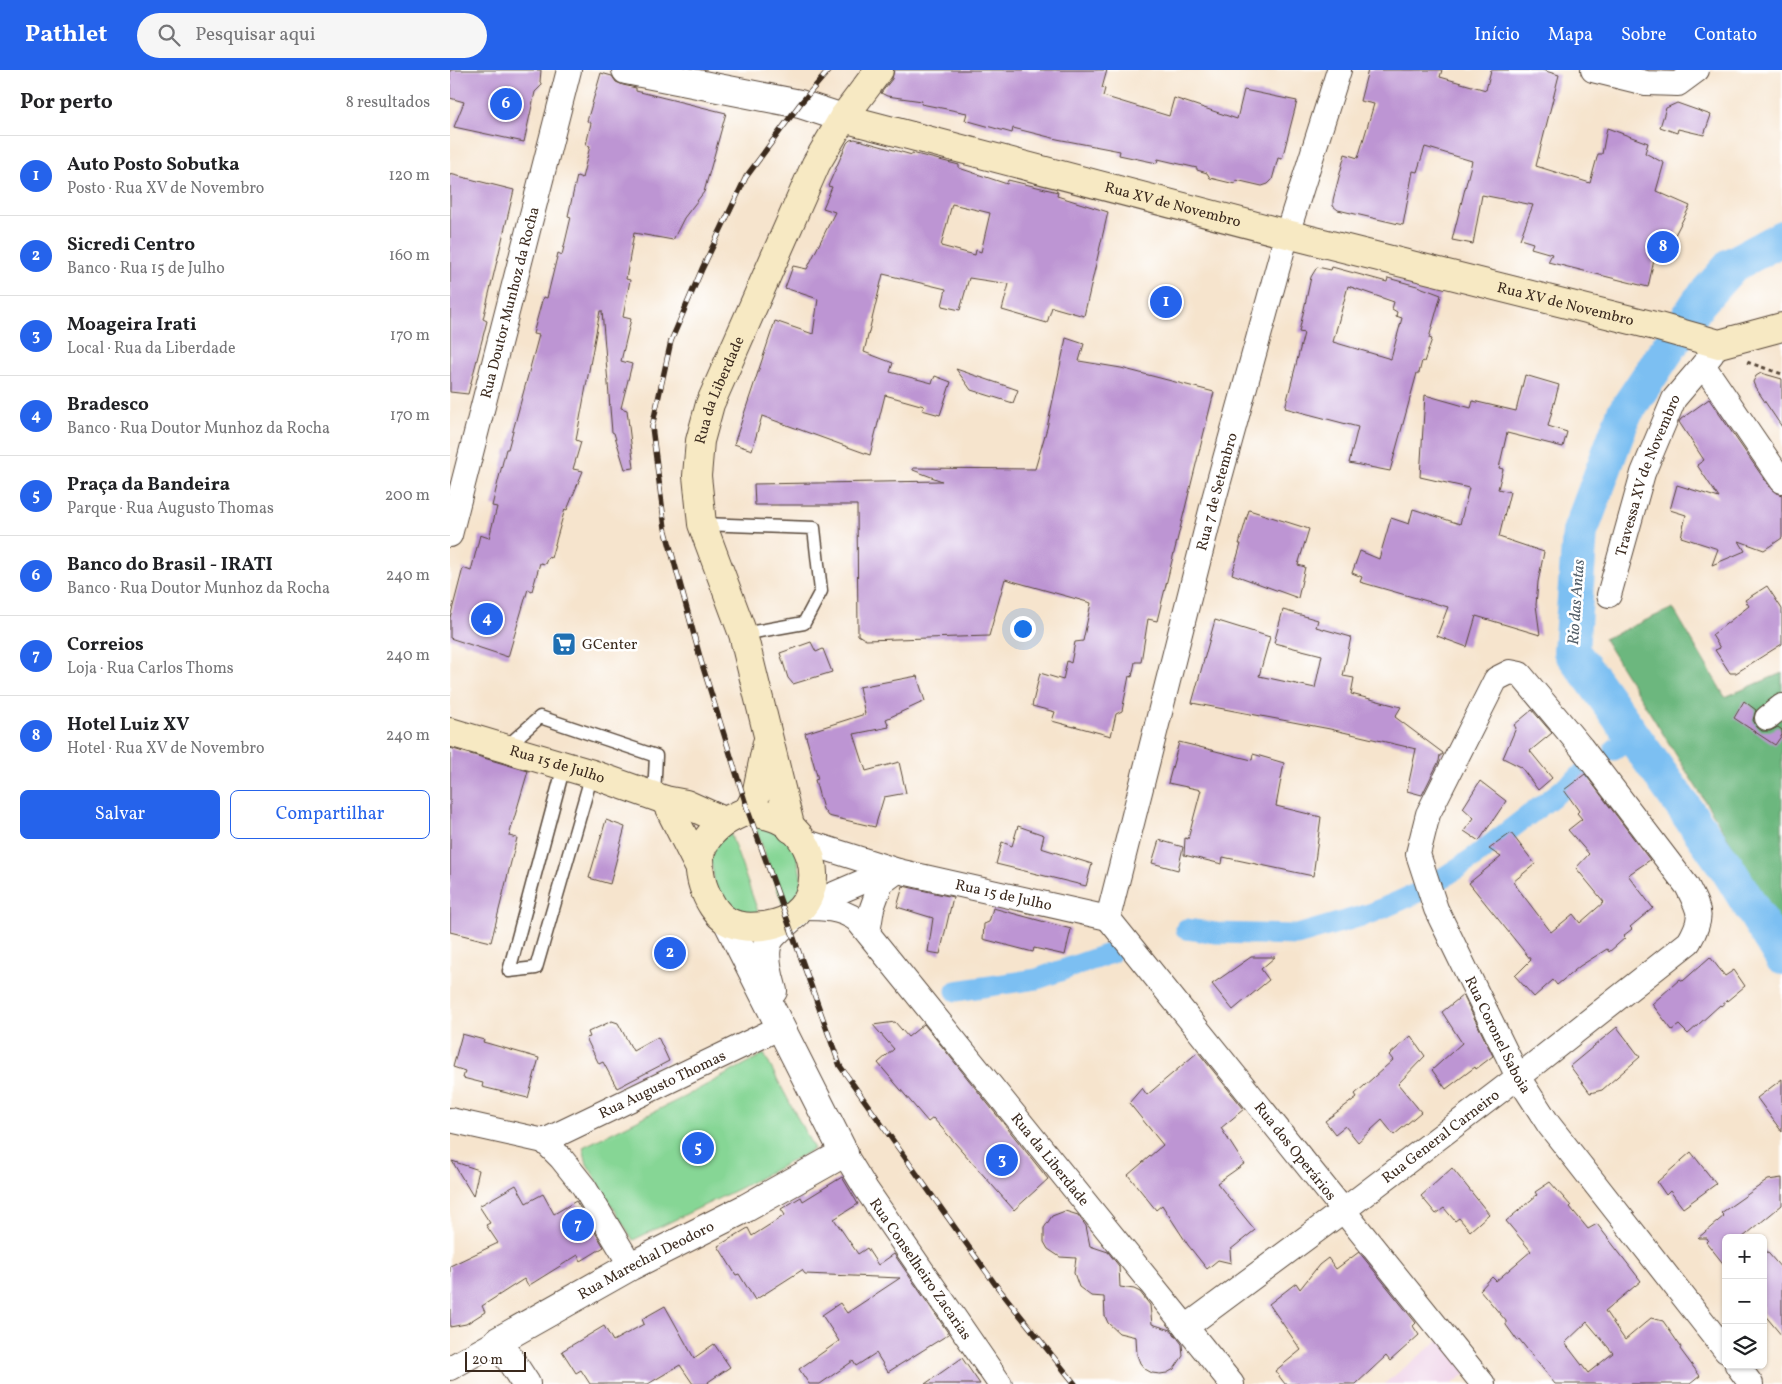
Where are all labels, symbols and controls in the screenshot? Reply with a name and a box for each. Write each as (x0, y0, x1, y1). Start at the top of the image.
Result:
search box (137, 13, 487, 58)
text: Pathlet (25, 18, 107, 52)
icon: search (155, 21, 183, 49)
text: Pesquisar aqui (195, 22, 316, 48)
text: Início (1474, 23, 1520, 48)
text: Mapa (1548, 23, 1593, 48)
text: Sobre (1621, 23, 1666, 48)
text: Contato (1694, 23, 1757, 48)
pin: 6 (490, 85, 522, 123)
text: Por perto (20, 88, 113, 117)
text: 8 resultados (346, 92, 430, 114)
text: Auto Posto Sobutka (67, 152, 240, 178)
text: 1 (33, 165, 39, 187)
text: 120 m (388, 165, 430, 187)
text: Posto · Rua XV de Novembro (67, 178, 264, 200)
street label: Rua XV de Novembro (1102, 178, 1243, 234)
street label: Rua Doutor Munhoz da Rocha (476, 205, 546, 401)
pin: 8 (1647, 228, 1679, 266)
text: Sicredi Centro (67, 232, 195, 258)
text: 2 (32, 245, 40, 267)
text: 160 m (389, 245, 430, 267)
text: Banco · Rua 15 de Julho (67, 258, 225, 280)
street label: Rua XV de Novembro (1495, 278, 1636, 332)
pin: 1 (1150, 283, 1182, 321)
text: Moageira Irati (67, 312, 197, 338)
text: 3 (32, 325, 40, 347)
text: 170 m (390, 325, 430, 347)
street label: Rua da Liberdade (691, 333, 751, 447)
text: Local · Rua da Liberdade (67, 338, 236, 360)
street label: Travessa XV de Novembro (1611, 390, 1686, 559)
text: Bradesco (67, 392, 149, 418)
text: 4 (31, 405, 41, 427)
text: 170 m (390, 405, 430, 427)
text: Banco · Rua Doutor Munhoz da Rocha (67, 418, 330, 440)
street label: Rua 7 de Setembro (1192, 430, 1244, 553)
text: Praça da Bandeira (67, 472, 230, 498)
text: 5 (32, 485, 40, 507)
text: 200 m (385, 485, 430, 507)
text: Parque · Rua Augusto Thomas (67, 498, 274, 520)
text: Banco do Brasil - IRATI (67, 552, 273, 578)
water label: Rio das Antas (1563, 559, 1591, 646)
text: 6 (32, 565, 40, 587)
text: 240 m (386, 565, 430, 587)
text: Banco · Rua Doutor Munhoz da Rocha (67, 578, 330, 600)
pin: 4 (471, 600, 503, 638)
your location (1010, 616, 1036, 642)
supermarket icon: GCenter (551, 631, 577, 657)
text: Correios (67, 632, 144, 658)
place label: GCenter (582, 635, 637, 656)
text: 7 (32, 645, 40, 667)
text: 240 m (386, 645, 430, 667)
text: Loja · Rua Carlos Thoms (67, 658, 234, 680)
text: Hotel Luiz XV (67, 712, 189, 738)
text: 8 (32, 725, 40, 747)
text: 240 m (386, 725, 430, 747)
text: Hotel · Rua XV de Novembro (67, 738, 264, 760)
street label: Rua 15 de Julho (507, 741, 608, 790)
button: Salvar (20, 790, 220, 839)
button: Compartilhar (230, 790, 430, 839)
street label: Rua 15 de Julho (953, 875, 1054, 917)
pin: 2 (654, 934, 686, 972)
street label: Rua Coronel Saboia (1458, 973, 1535, 1098)
street label: Rua Augusto Thomas (596, 1046, 730, 1125)
street label: Rua General Carneiro (1378, 1086, 1505, 1189)
street label: Rua dos Operários (1248, 1098, 1340, 1206)
street label: Rua da Liberdade (1005, 1109, 1093, 1211)
pin: 5 (682, 1129, 714, 1167)
pin: 3 (986, 1141, 1018, 1179)
street label: Rua Conselheiro Zacarias (863, 1195, 976, 1345)
pin: 7 (562, 1206, 594, 1244)
street label: Rua Marechal Deodoro (575, 1217, 718, 1306)
map controls (1722, 1234, 1767, 1369)
button: + (1722, 1234, 1767, 1279)
button: − (1722, 1279, 1767, 1324)
button: layers (1722, 1324, 1767, 1369)
scale bar (465, 1349, 526, 1372)
text: 20 m (472, 1351, 503, 1370)

